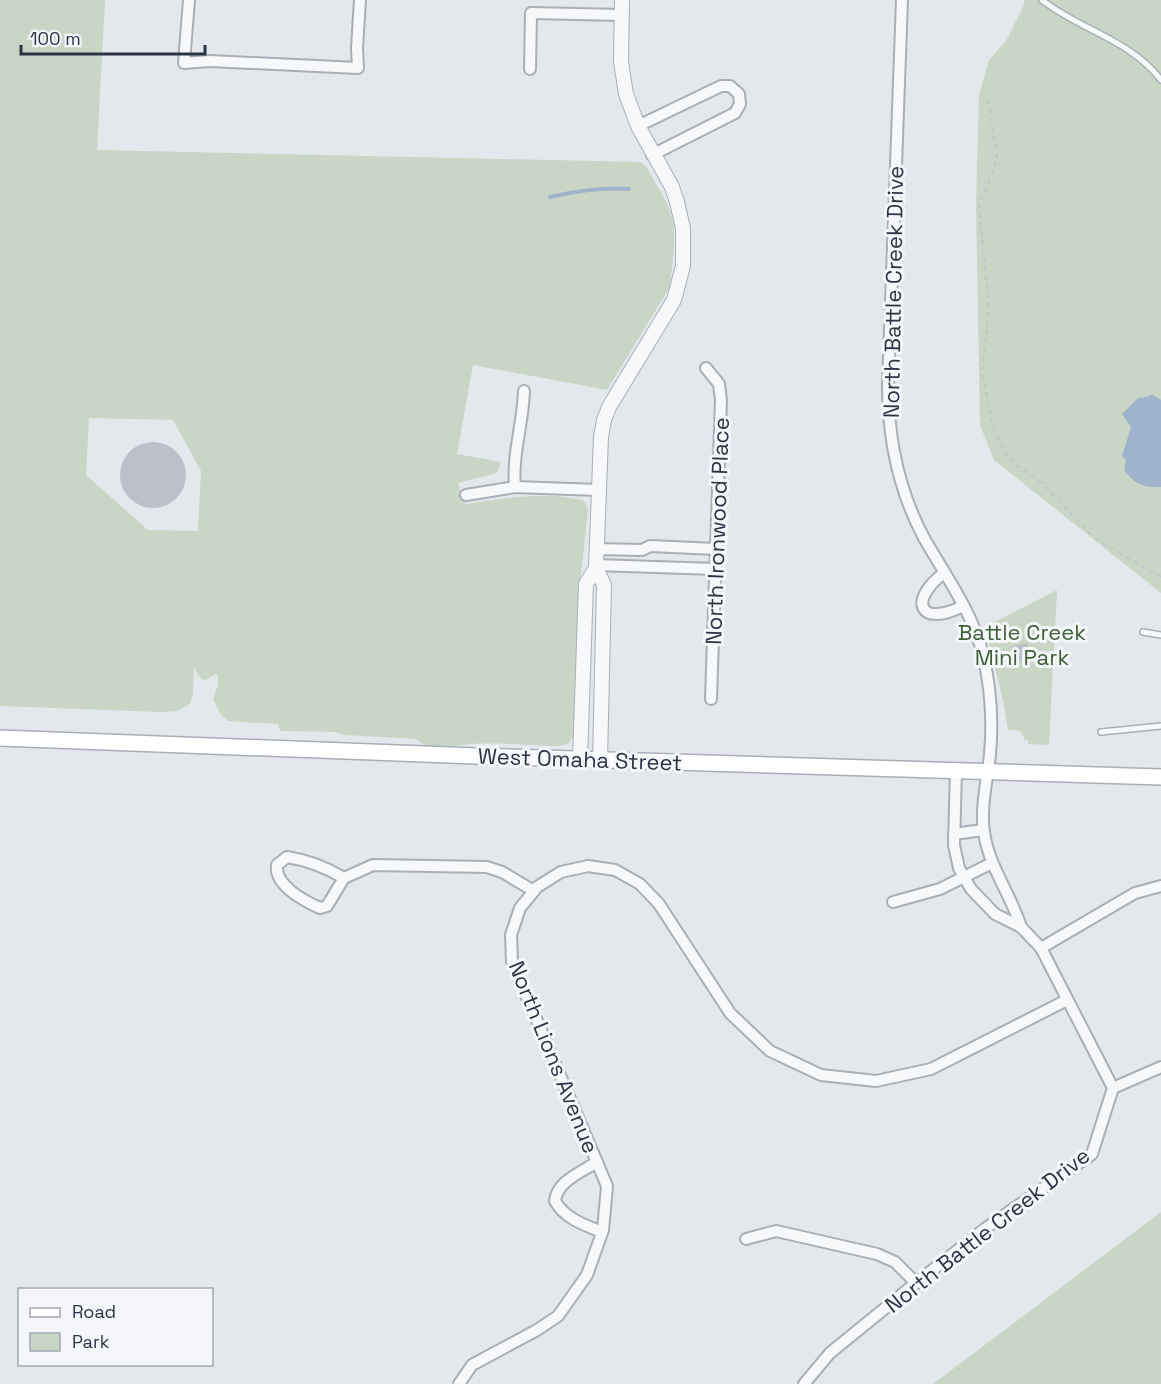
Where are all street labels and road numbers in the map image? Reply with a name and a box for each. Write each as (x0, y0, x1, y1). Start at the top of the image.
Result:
street label: North Battle Creek Drive (877, 166, 909, 418)
street label: North Ironwood Place (699, 417, 735, 645)
street label: West Omaha Street (477, 741, 683, 777)
street label: North Lions Avenue (503, 957, 605, 1157)
street label: North Battle Creek Drive (879, 1141, 1095, 1319)

